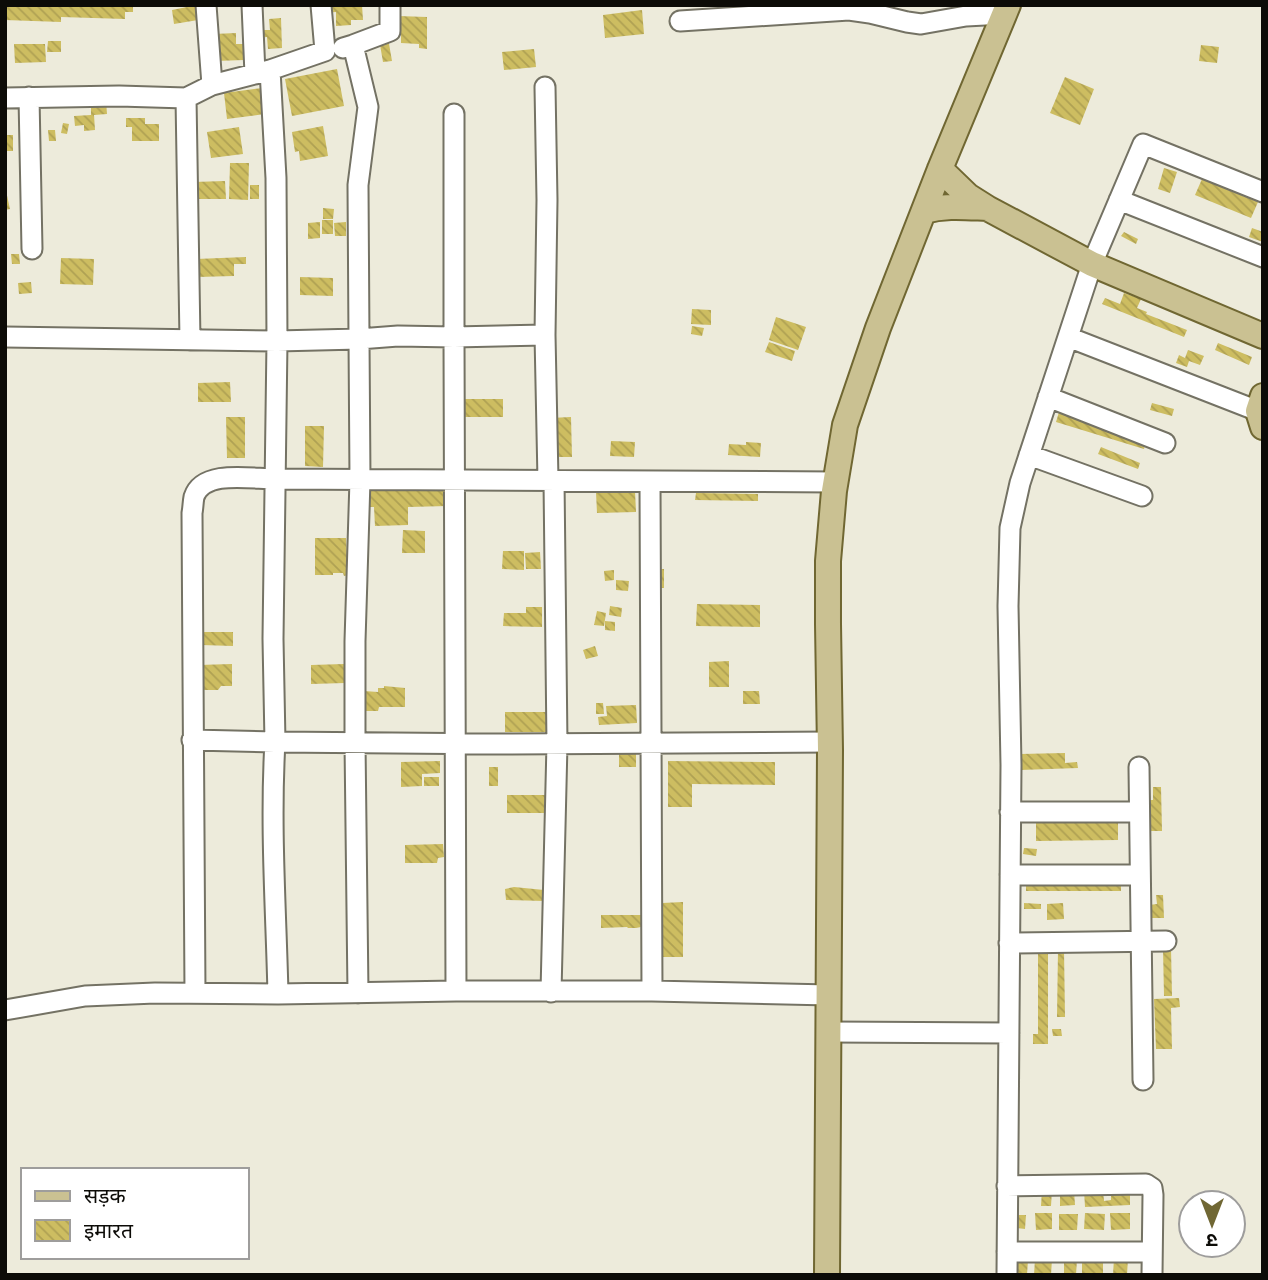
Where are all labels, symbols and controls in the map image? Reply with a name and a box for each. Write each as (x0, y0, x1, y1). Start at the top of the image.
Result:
legend (21, 1168, 248, 1259)
text: सड़क (84, 1182, 126, 1209)
north arrow (1177, 1189, 1247, 1259)
text: इमारत (84, 1217, 134, 1244)
text: उ (1206, 1229, 1218, 1253)

